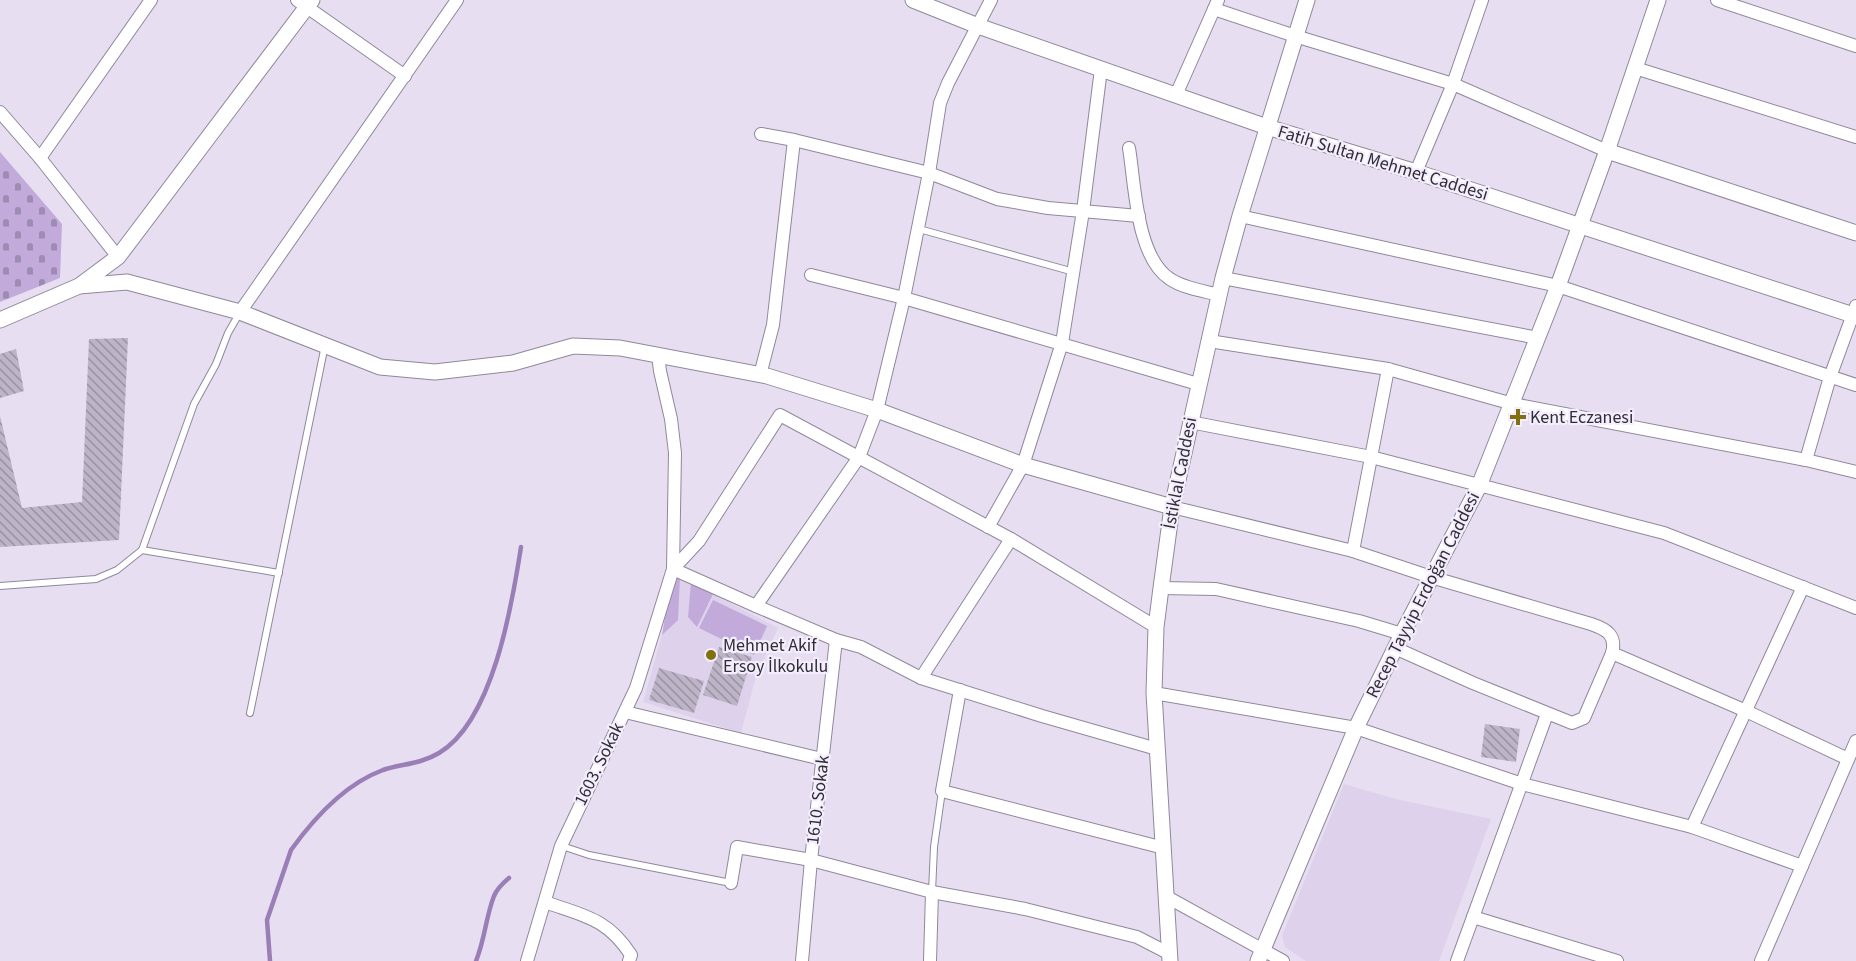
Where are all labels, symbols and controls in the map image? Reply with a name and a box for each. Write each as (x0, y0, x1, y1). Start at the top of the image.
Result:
street label: Fatih Sultan Mehmet Caddesi (1275, 119, 1491, 207)
place label: Kent Eczanesi (1530, 405, 1633, 430)
marker: Kent Eczanesi (1511, 410, 1525, 424)
street label: İstiklal Caddesi (1157, 415, 1203, 531)
street label: Recep Tayyip Erdoğan Caddesi (1360, 488, 1486, 702)
place label: Mehmet Akif Ersoy İlkokulu (723, 633, 828, 679)
marker: Mehmet Akif Ersoy İlkokulu (704, 648, 718, 662)
street label: 1603. Sokak (568, 718, 630, 810)
street label: 1610. Sokak (800, 754, 836, 846)

